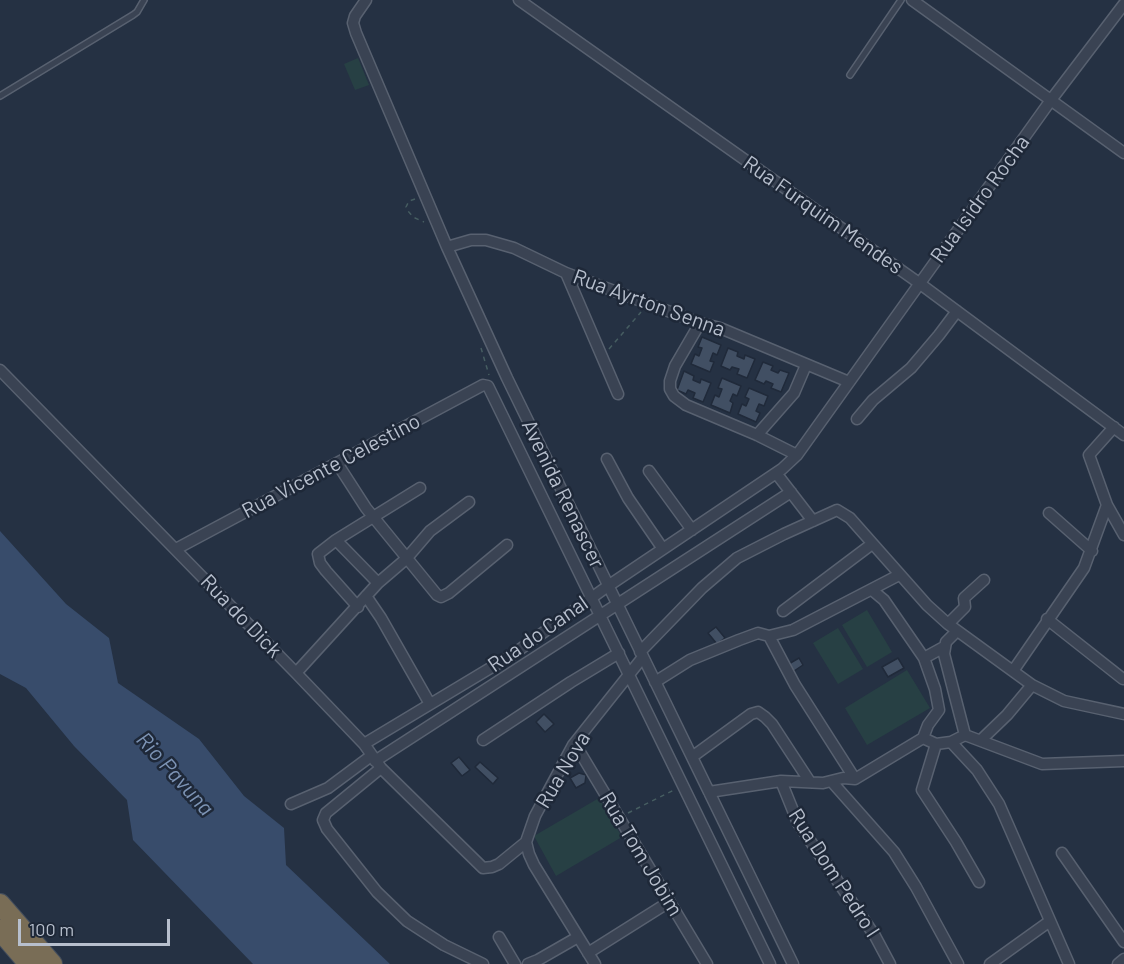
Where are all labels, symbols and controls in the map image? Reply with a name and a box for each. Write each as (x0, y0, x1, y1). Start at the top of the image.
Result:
street label: Rua Isidro Rocha (925, 130, 1035, 268)
street label: Rua Furquim Mendes (738, 150, 908, 280)
street label: Rua Ayrton Senna (570, 264, 728, 342)
street label: Rua Vicente Celestino (238, 408, 424, 524)
street label: Avenida Renascer (516, 416, 610, 572)
street label: Rua do Dick (195, 569, 287, 663)
street label: Rua do Canal (483, 590, 593, 678)
water label: Rio Pavuna (131, 727, 219, 821)
street label: Rua Nova (530, 727, 596, 813)
street label: Rua Tom Jobim (594, 787, 688, 921)
street label: Rua Dom Pedro I (783, 804, 885, 942)
scale bar (21, 907, 172, 945)
text: 100 m (29, 918, 74, 940)

